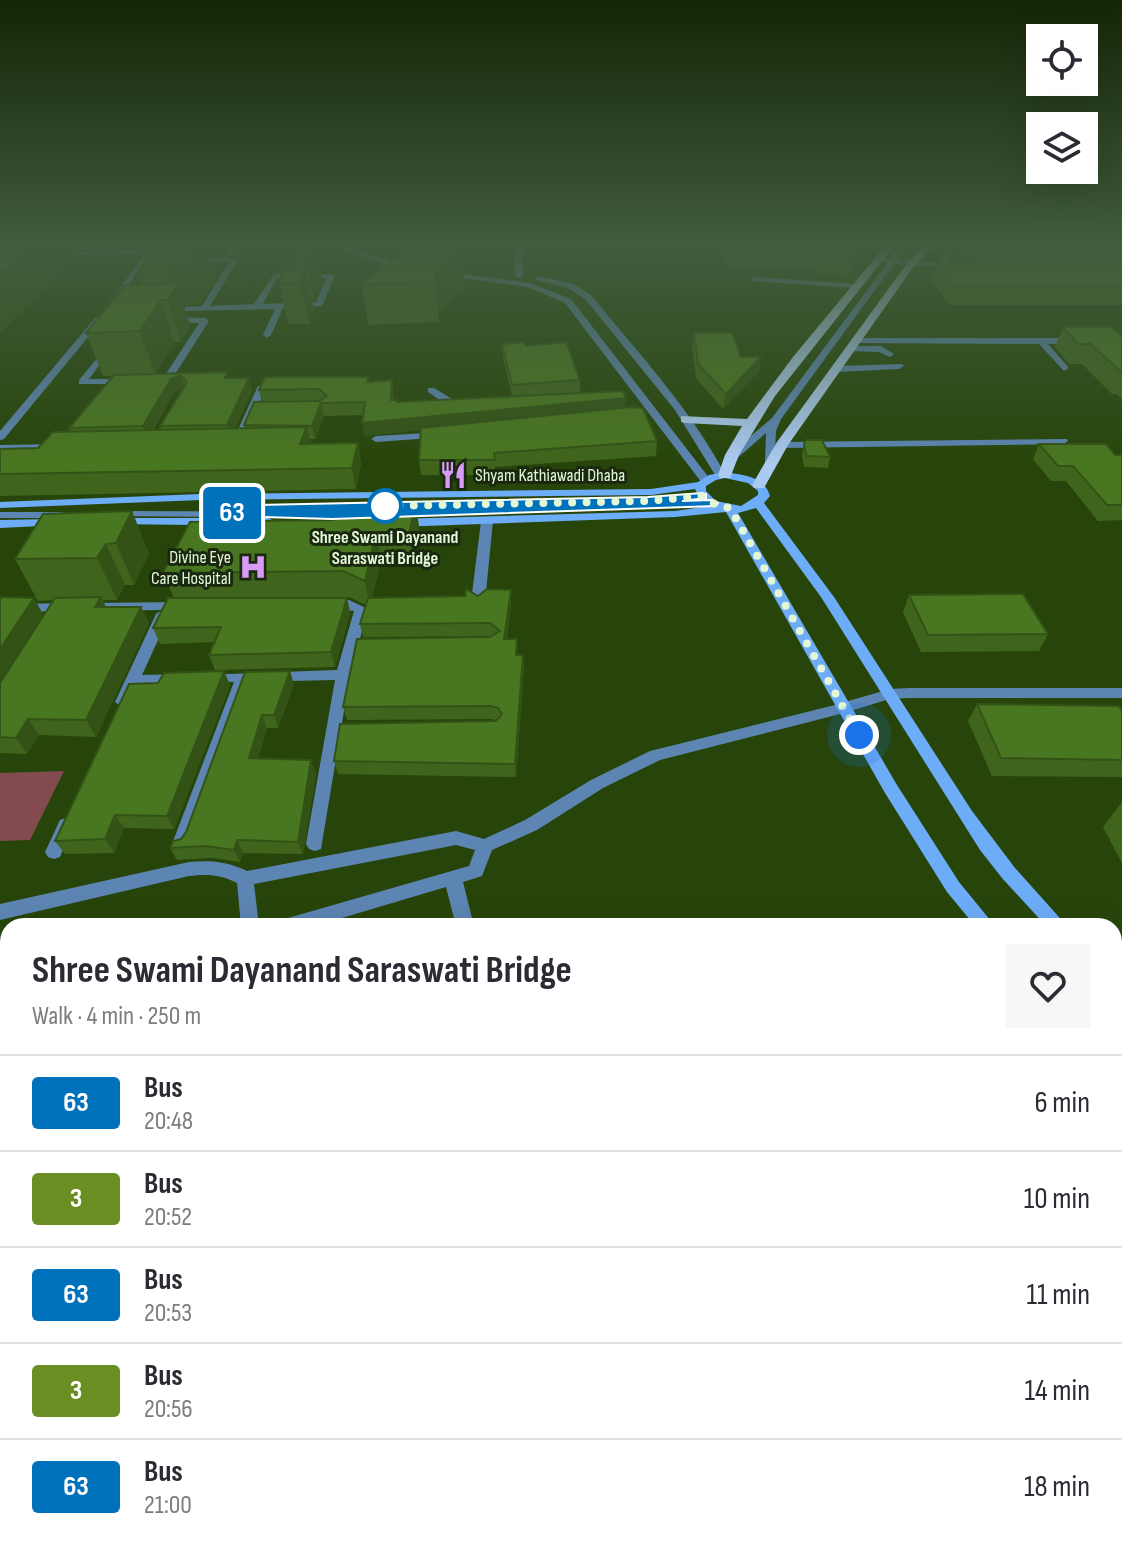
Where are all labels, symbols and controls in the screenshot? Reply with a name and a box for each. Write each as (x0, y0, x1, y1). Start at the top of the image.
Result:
map controls (1026, 24, 1098, 184)
button: locate (1026, 24, 1098, 96)
button: layers (1026, 112, 1098, 184)
restaurant icon: Shyam Kathiawadi Dhaba (438, 460, 468, 490)
place label: Shyam Kathiawadi Dhaba (475, 465, 625, 486)
line badge: 63 (196, 487, 268, 539)
marker: Shree Swami Dayanand Saraswati Bridge (368, 489, 402, 523)
text: 63 (219, 496, 245, 529)
place label: Shree Swami Dayanand Saraswati Bridge (312, 527, 458, 569)
place label: Divine Eye Care Hospital (151, 547, 231, 589)
hospital icon: Divine Eye Care Hospital (238, 552, 268, 582)
your location (839, 715, 879, 755)
button: heart (1006, 944, 1090, 1028)
text: Shree Swami Dayanand Saraswati Bridge (32, 948, 572, 993)
text: Walk · 4 min · 250 m (32, 1001, 201, 1032)
text: Bus (144, 1070, 183, 1106)
text: 6 min (1034, 1085, 1090, 1121)
text: 63 (63, 1086, 89, 1119)
text: 20:48 (144, 1106, 193, 1137)
text: Bus (144, 1166, 183, 1202)
text: 10 min (1024, 1181, 1090, 1217)
text: 3 (70, 1182, 82, 1215)
text: 20:52 (144, 1202, 192, 1233)
text: Bus (144, 1262, 183, 1298)
text: 11 min (1027, 1277, 1090, 1313)
text: 63 (63, 1278, 89, 1311)
text: 20:53 (144, 1298, 192, 1329)
text: Bus (144, 1358, 183, 1394)
text: 14 min (1025, 1373, 1090, 1409)
text: 3 (70, 1374, 82, 1407)
text: 20:56 (144, 1394, 193, 1425)
text: Bus (144, 1454, 183, 1490)
text: 18 min (1024, 1469, 1090, 1505)
text: 63 (63, 1470, 89, 1503)
text: 21:00 (144, 1490, 192, 1521)

